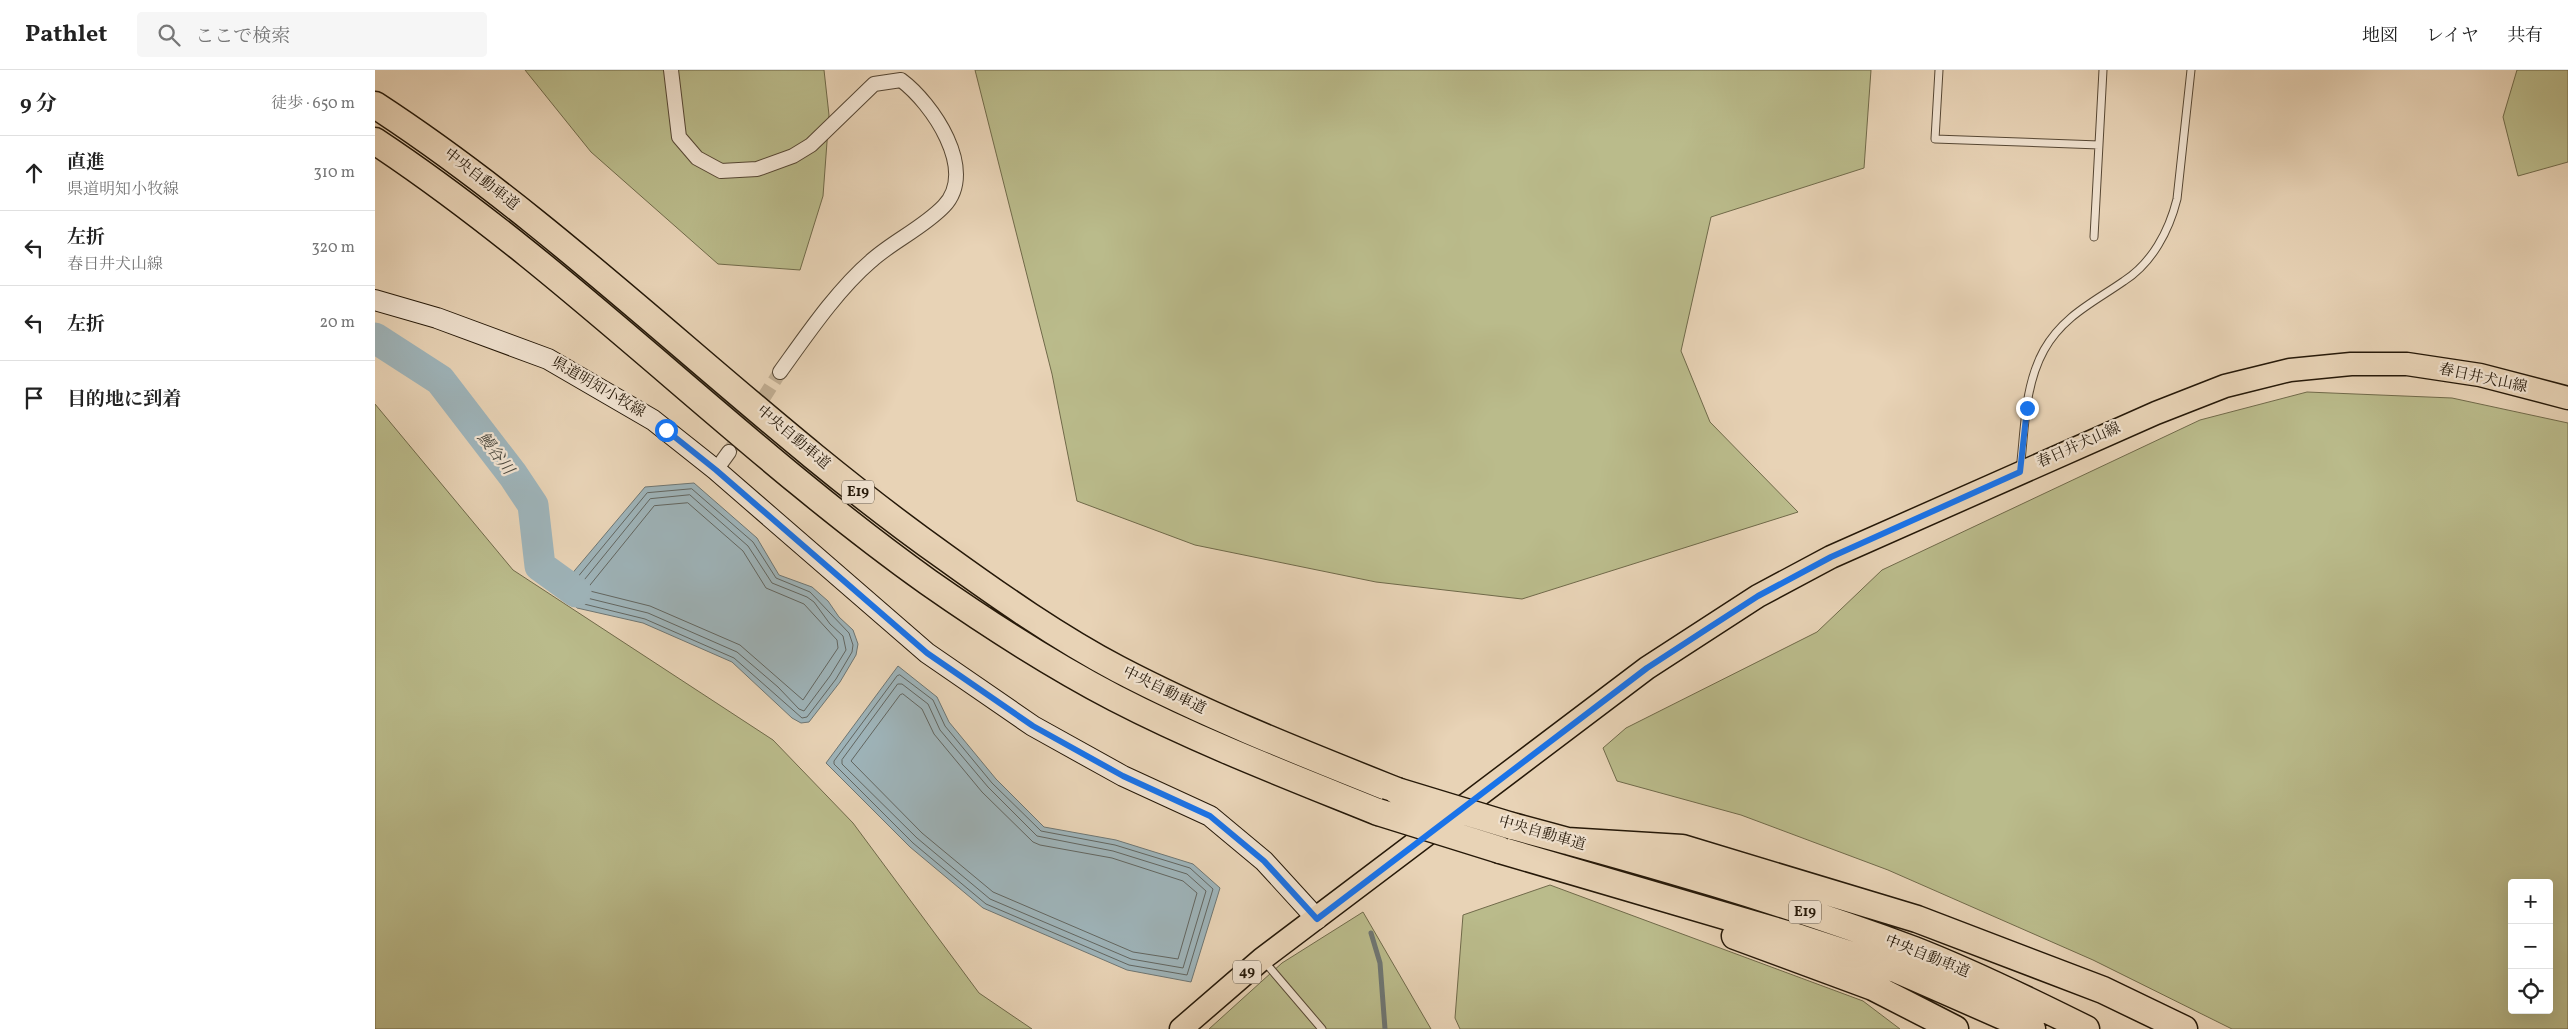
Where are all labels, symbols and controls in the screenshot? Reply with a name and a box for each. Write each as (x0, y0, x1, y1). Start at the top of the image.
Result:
search box (137, 12, 487, 57)
text: Pathlet (25, 18, 107, 52)
icon: search (155, 21, 183, 49)
text: ここで検索 (195, 24, 290, 50)
text: 地図 (2362, 24, 2398, 49)
text: レイヤ (2426, 24, 2479, 49)
text: 共有 (2507, 24, 2543, 49)
text: 9 分 (20, 90, 57, 119)
text: 徒歩 · 650 m (271, 93, 355, 115)
street label: 中央自動車道 (439, 144, 523, 216)
text: 直進 (67, 150, 105, 176)
icon: ahead (20, 159, 48, 187)
text: 310 m (314, 162, 355, 184)
text: 県道明知小牧線 (67, 179, 179, 201)
text: 左折 (67, 225, 105, 251)
icon: left (20, 234, 48, 262)
text: 320 m (311, 237, 355, 259)
text: 春日井犬山線 (67, 254, 163, 276)
icon: left (20, 309, 48, 337)
text: 左折 (67, 312, 105, 338)
text: 20 m (320, 312, 355, 334)
street label: 県道明知小牧線 (547, 353, 649, 423)
street label: 春日井犬山線 (2437, 359, 2529, 399)
icon: arrive (20, 384, 48, 412)
text: 目的地に到着 (67, 387, 181, 413)
route end (2016, 397, 2039, 420)
street label: 中央自動車道 (752, 401, 834, 475)
street label: 春日井犬山線 (2034, 418, 2124, 474)
route start (655, 419, 678, 442)
water label: 鰻谷川 (472, 428, 519, 481)
road number: E19 (842, 481, 874, 504)
street label: 中央自動車道 (1119, 662, 1209, 720)
street label: 中央自動車道 (1496, 812, 1588, 856)
map controls (2508, 879, 2553, 1014)
button: + (2508, 879, 2553, 924)
road number: E19 (1789, 900, 1821, 924)
button: − (2508, 924, 2553, 969)
street label: 中央自動車道 (1881, 930, 1973, 984)
road number: 49 (1233, 960, 1261, 984)
button: locate (2508, 969, 2553, 1014)

